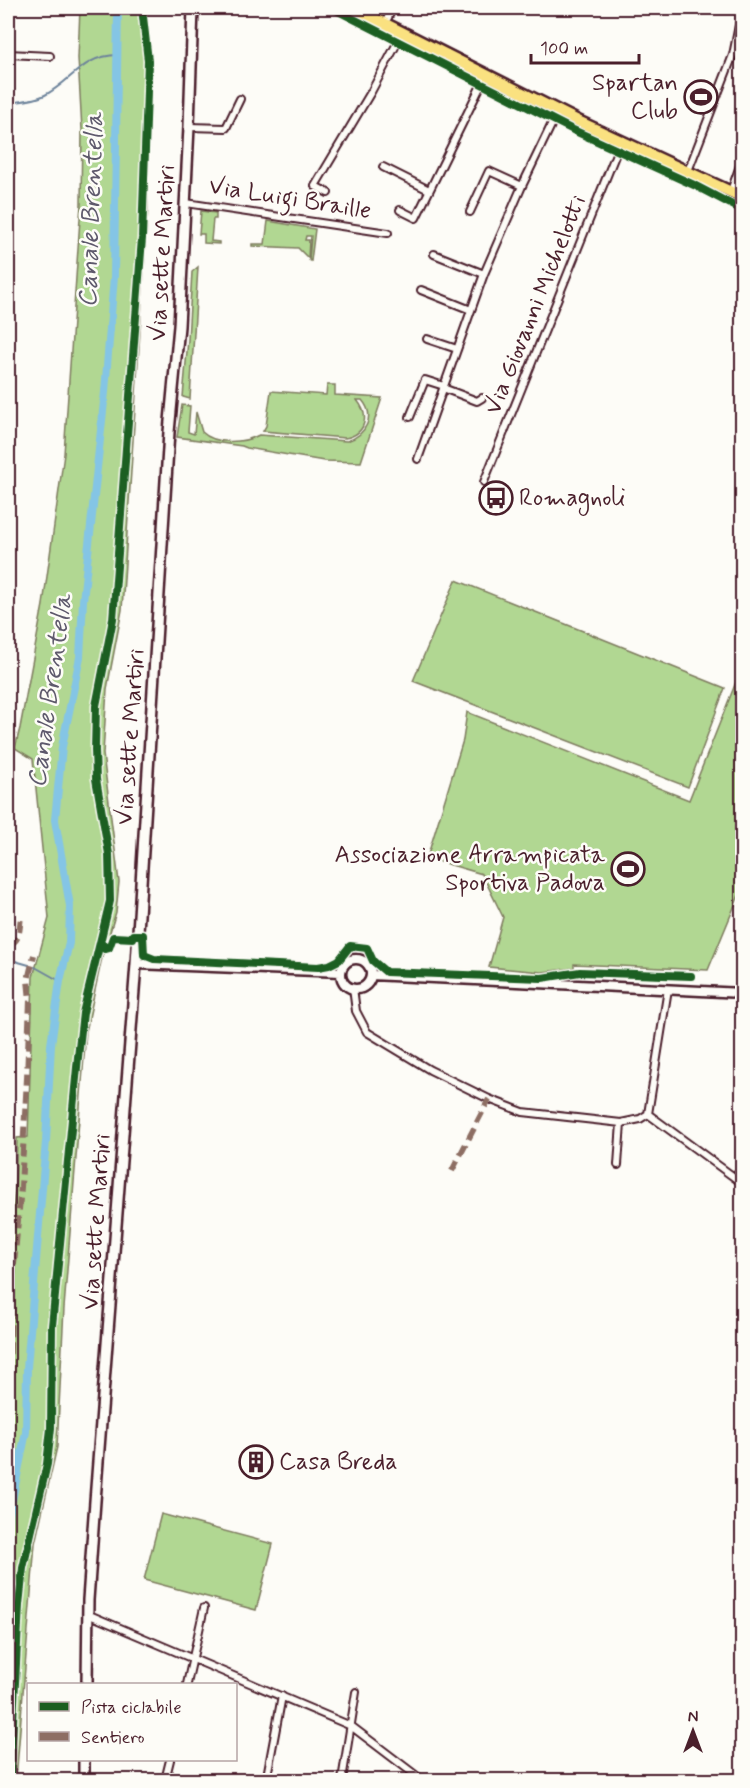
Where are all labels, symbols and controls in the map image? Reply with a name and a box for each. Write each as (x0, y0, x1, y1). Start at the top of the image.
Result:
scale bar (531, 27, 639, 65)
text: 100 m (540, 37, 588, 61)
place label: Spartan Club (592, 68, 678, 127)
sports icon: Spartan Club (683, 79, 719, 115)
water label: Canale Brentella (72, 111, 112, 308)
street label: Via sette Martiri (143, 164, 183, 342)
street label: Via Luigi Braille (206, 171, 373, 230)
street label: Via Giovanni Michelotti (478, 191, 594, 419)
bus stop icon: Romagnoli (478, 480, 514, 516)
place label: Romagnoli (519, 483, 626, 516)
water label: Canale Brentella (21, 591, 82, 790)
street label: Via sette Martiri (109, 648, 153, 826)
place label: Associazione Arrampicata Sportiva Padova (334, 840, 606, 899)
sports icon: Associazione Arrampicata Sportiva Padova (610, 851, 646, 887)
street label: Via sette Martiri (75, 1133, 119, 1311)
building icon: Casa Breda (238, 1444, 274, 1480)
place label: Casa Breda (279, 1447, 398, 1478)
legend (27, 1683, 237, 1761)
text: Pista ciclabile (81, 1696, 182, 1720)
north arrow (663, 1701, 723, 1761)
text: N (688, 1707, 698, 1728)
text: Sentiero (81, 1726, 145, 1750)

